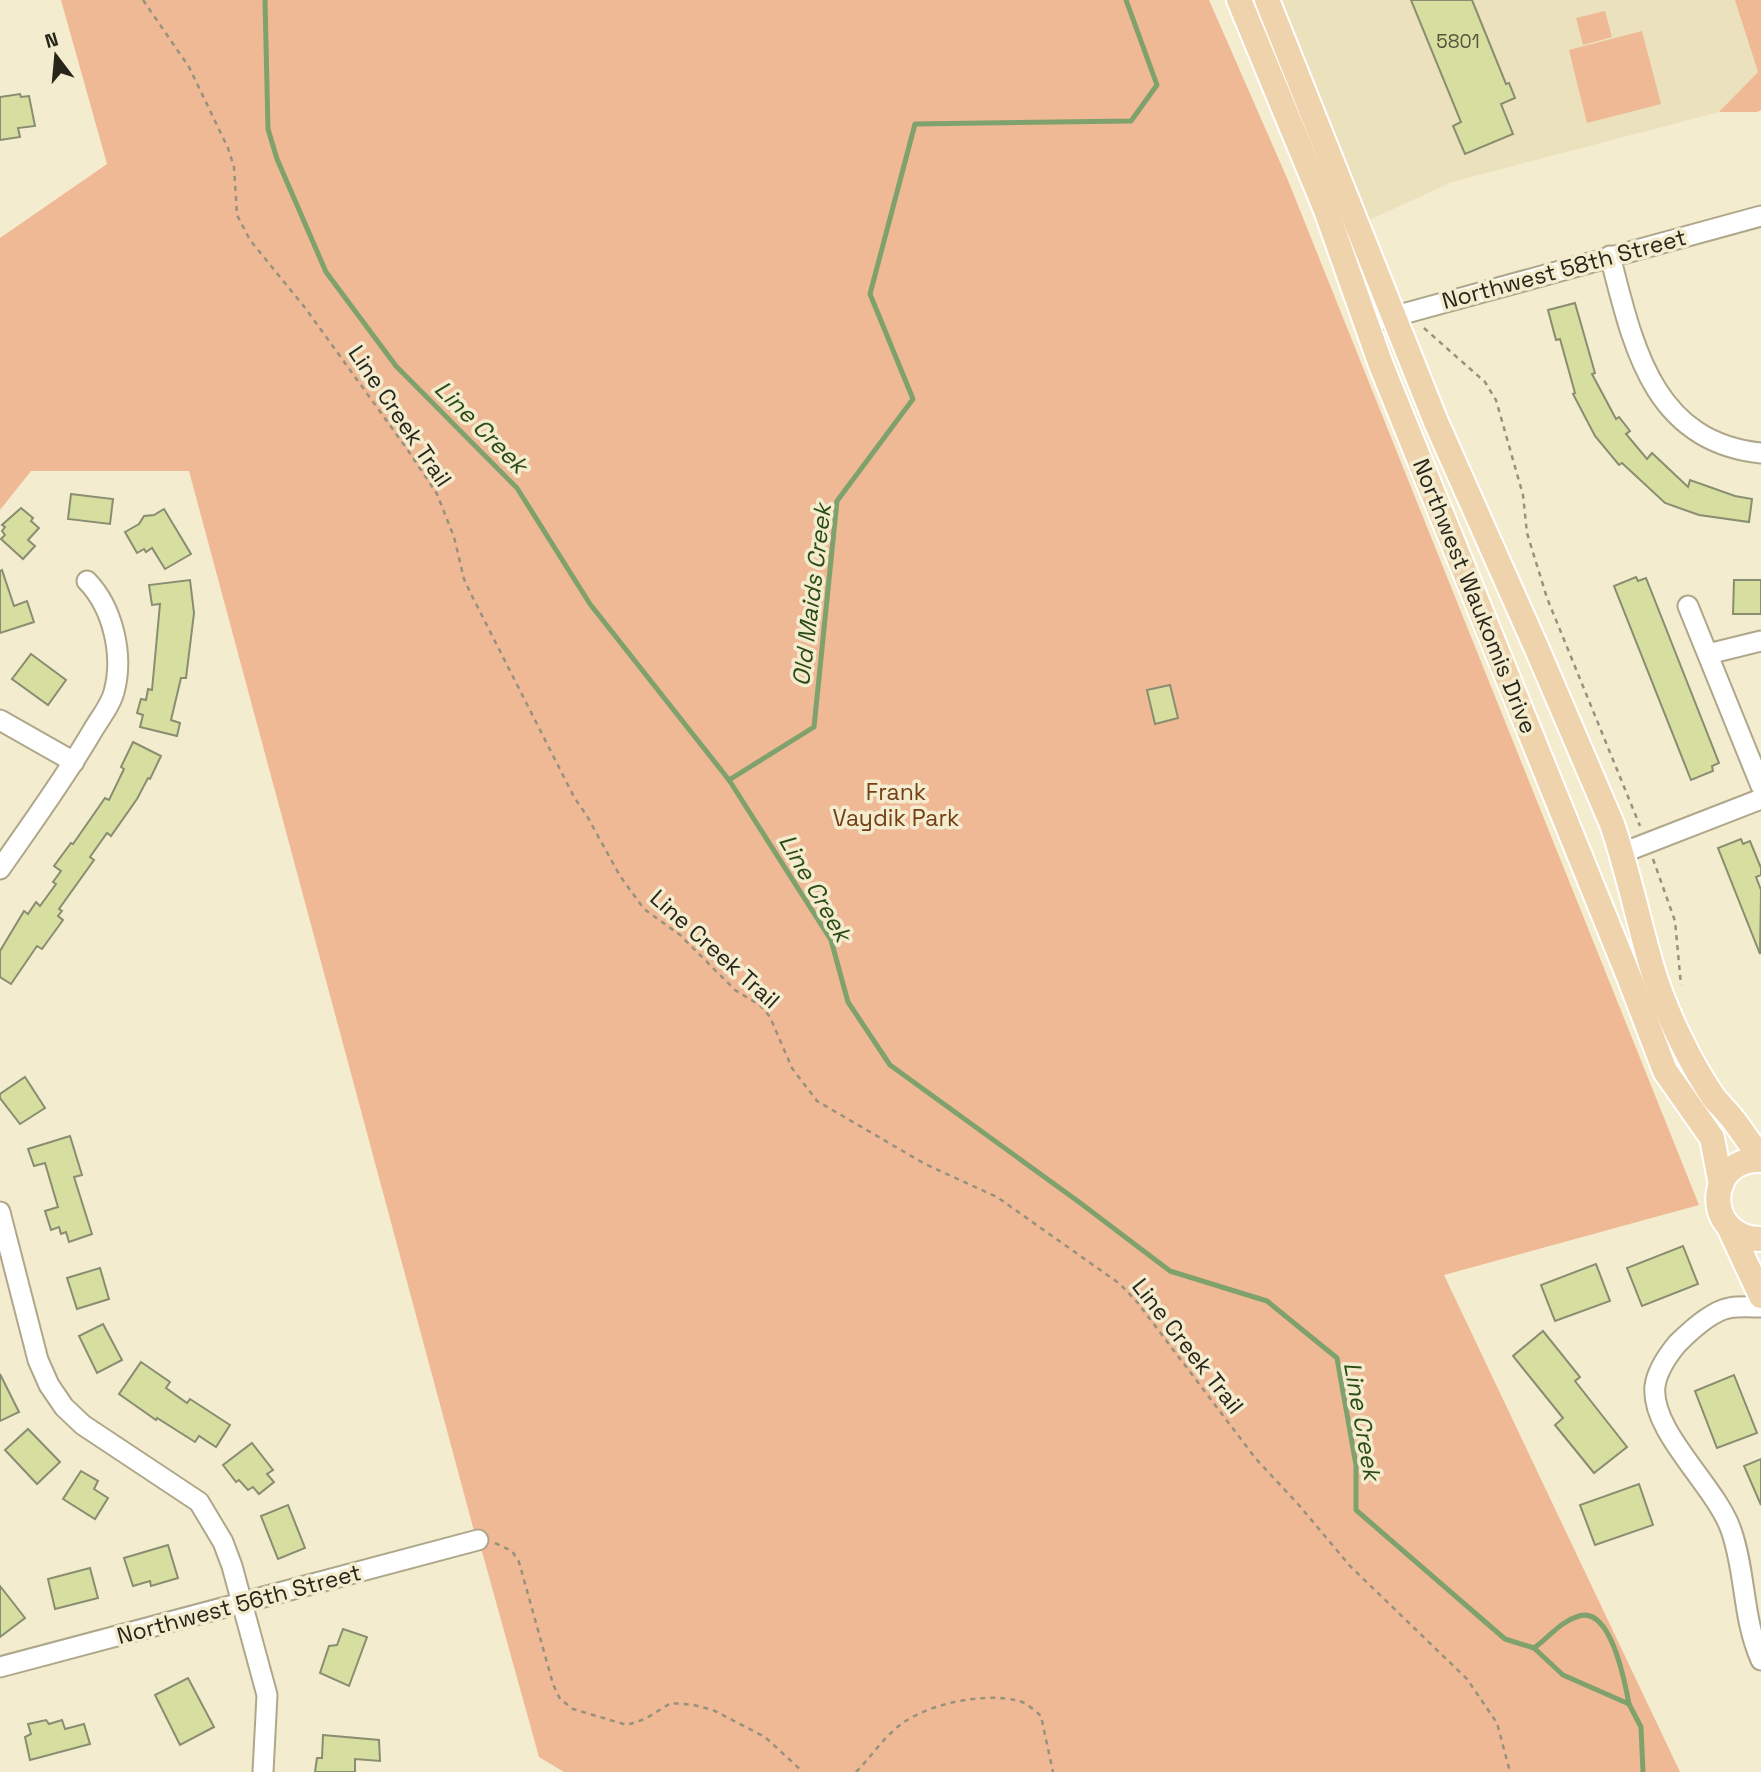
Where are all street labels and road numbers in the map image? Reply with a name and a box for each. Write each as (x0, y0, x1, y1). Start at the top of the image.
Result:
street label: Northwest 58th Street (1438, 222, 1690, 316)
street label: Line Creek Trail (342, 339, 458, 493)
street label: Northwest Waukomis Drive (1406, 454, 1544, 738)
street label: Line Creek Trail (644, 883, 786, 1015)
street label: Line Creek Trail (1126, 1272, 1250, 1420)
street label: Northwest 56th Street (114, 1557, 364, 1651)

